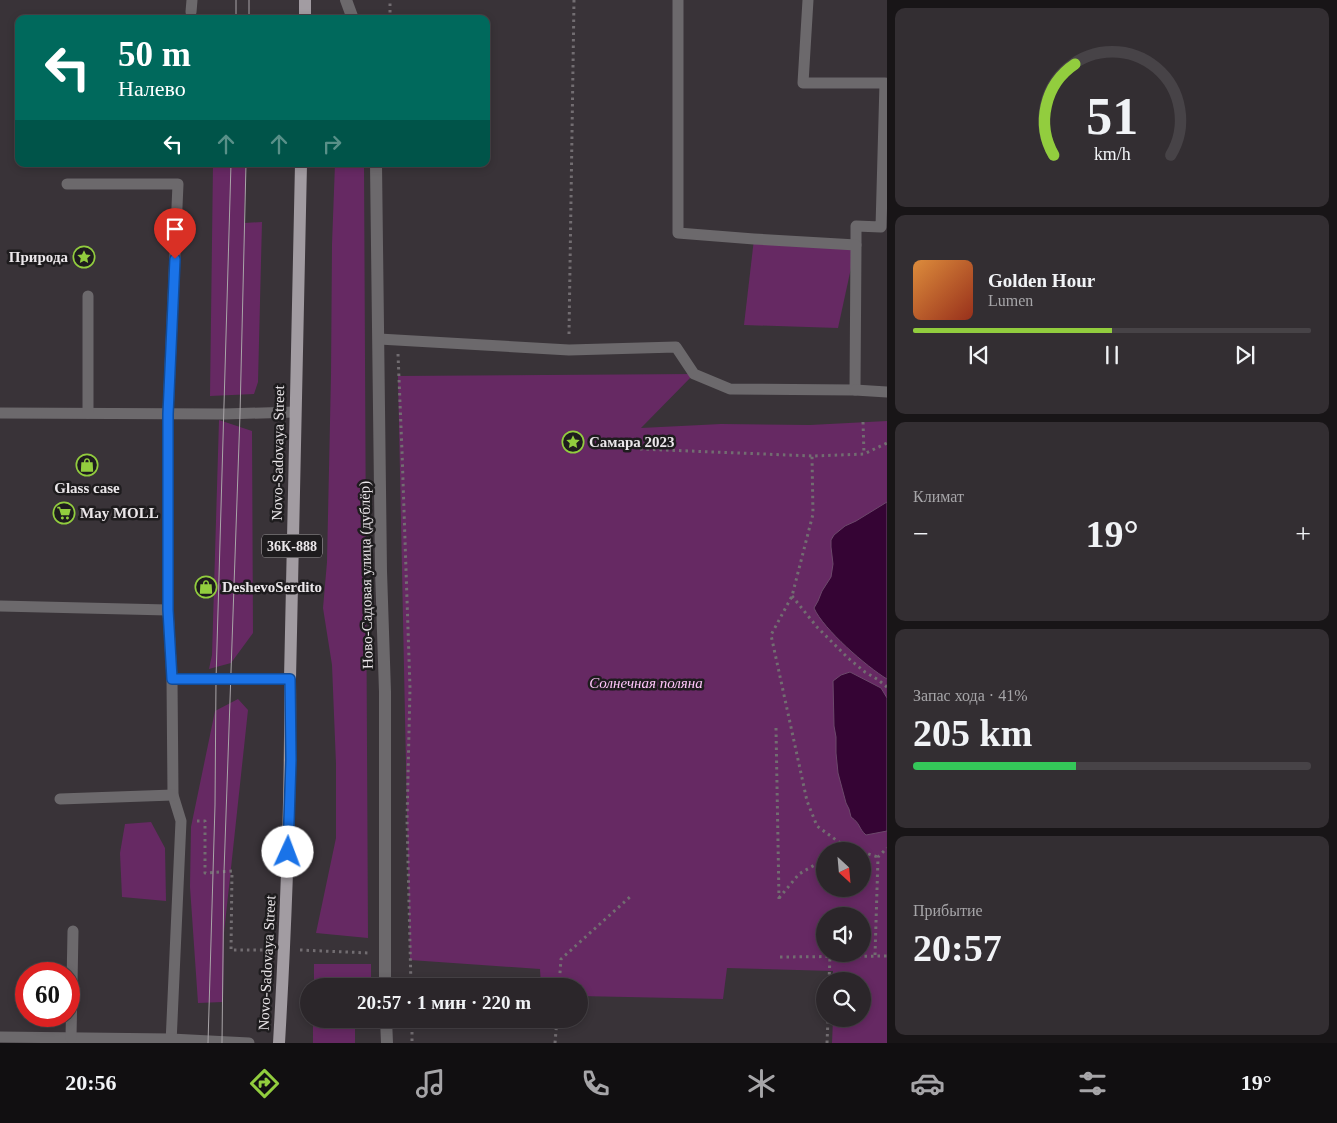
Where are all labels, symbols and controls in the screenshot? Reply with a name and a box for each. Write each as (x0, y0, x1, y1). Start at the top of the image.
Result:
icon: left (35, 35, 100, 100)
text: 50 m (118, 35, 191, 74)
text: Налево (118, 76, 186, 101)
text: 51 (1086, 88, 1138, 145)
icon: left (159, 130, 187, 158)
icon: ahead (212, 130, 240, 158)
icon: ahead (265, 130, 293, 158)
icon: right (318, 130, 346, 158)
text: km/h (1094, 144, 1130, 164)
pin (154, 208, 196, 259)
icon: arrive (161, 215, 189, 243)
place icon: Природа (72, 245, 96, 269)
place label: Природа (9, 249, 68, 265)
text: Golden Hour (988, 270, 1095, 291)
text: Lumen (988, 292, 1033, 309)
icon: previous (965, 341, 993, 369)
icon: pause (1098, 341, 1126, 369)
icon: next (1231, 341, 1259, 369)
street label: Novo-Sadovaya Street (269, 384, 287, 521)
place icon: Самара 2023 (561, 430, 585, 454)
place label: Самара 2023 (589, 434, 675, 450)
shop icon: Glass case (75, 453, 99, 477)
place label: Glass case (54, 480, 120, 496)
street label: Ново-Садовая улица (дублёр) (356, 481, 377, 669)
text: Климат (913, 488, 964, 505)
supermarket icon: May MOLL (52, 501, 76, 525)
place label: May MOLL (80, 505, 159, 521)
text: 19° (1085, 513, 1139, 555)
text: − (913, 518, 929, 549)
text: + (1295, 518, 1311, 549)
road number: 36К-888 (262, 534, 322, 558)
shop icon: DeshevoSerdito (194, 575, 218, 599)
place label: DeshevoSerdito (222, 579, 322, 595)
park label: Солнечная поляна (589, 675, 703, 691)
text: Запас хода · 41% (913, 687, 1028, 704)
text: 205 km (913, 712, 1032, 754)
position arrow (261, 825, 313, 877)
north arrow (816, 842, 871, 898)
map controls (816, 842, 871, 1027)
street label: Novo-Sadovaya Street (255, 894, 279, 1031)
text: Прибытие (913, 902, 983, 919)
button: sound (816, 907, 871, 962)
text: 20:57 (913, 927, 1002, 969)
speed limit sign: 60 (15, 962, 80, 1027)
button: search (816, 972, 871, 1027)
text: 20:57 · 1 мин · 220 m (357, 992, 531, 1013)
icon: directions (247, 1066, 282, 1101)
icon: music (413, 1066, 448, 1101)
icon: phone (578, 1066, 613, 1101)
icon: climate (744, 1066, 779, 1101)
icon: car (910, 1066, 945, 1101)
icon: filters (1075, 1066, 1110, 1101)
text: 20:56 (65, 1070, 117, 1095)
text: 19° (1241, 1070, 1272, 1095)

